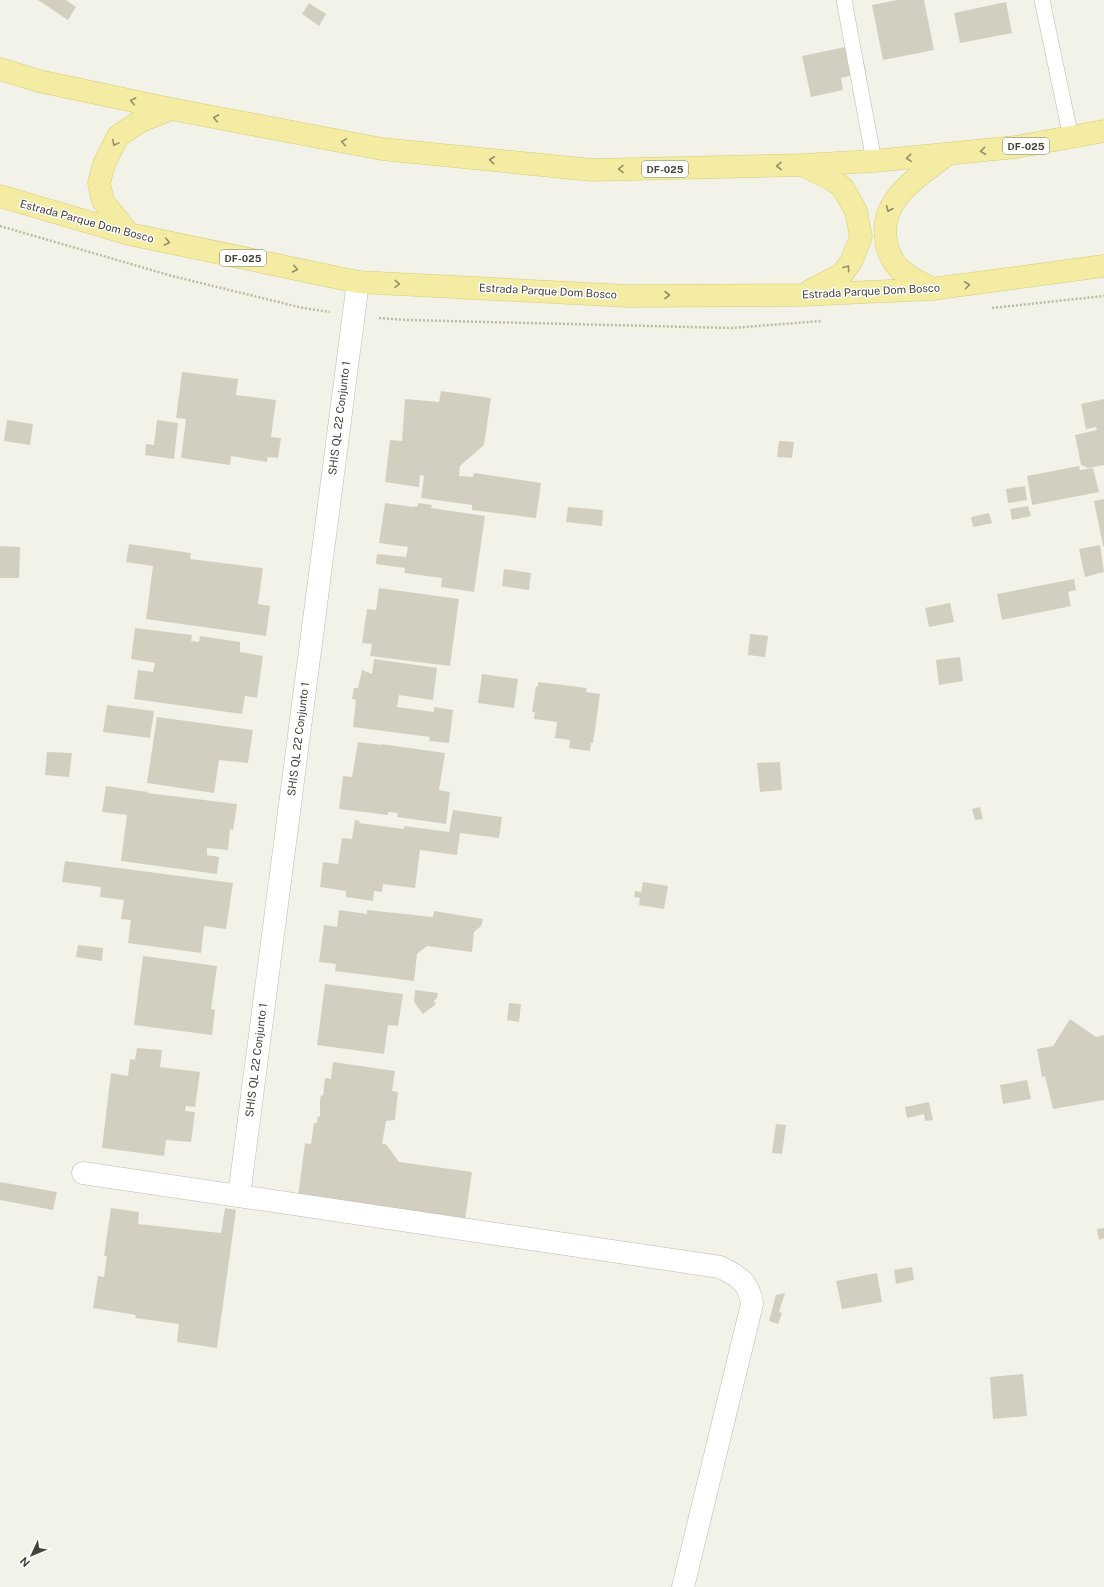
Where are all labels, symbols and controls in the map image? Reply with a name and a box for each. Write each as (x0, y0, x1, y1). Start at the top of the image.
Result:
one-way arrow (129, 97, 136, 105)
one-way arrow (213, 114, 219, 122)
one-way arrow (340, 138, 347, 147)
road number: DF-025 (1003, 138, 1049, 154)
one-way arrow (112, 139, 120, 146)
one-way arrow (980, 146, 986, 155)
one-way arrow (906, 153, 912, 162)
one-way arrow (489, 156, 495, 165)
road number: DF-025 (642, 161, 688, 177)
one-way arrow (776, 162, 782, 170)
one-way arrow (618, 165, 624, 174)
street label: Estrada Parque Dom Bosco (19, 197, 155, 245)
one-way arrow (886, 205, 894, 212)
one-way arrow (164, 238, 170, 246)
road number: DF-025 (220, 250, 266, 266)
one-way arrow (291, 264, 298, 272)
one-way arrow (842, 265, 850, 272)
one-way arrow (394, 279, 400, 288)
street label: Estrada Parque Dom Bosco (479, 281, 617, 301)
street label: Estrada Parque Dom Bosco (802, 281, 940, 301)
one-way arrow (964, 281, 970, 290)
one-way arrow (664, 291, 670, 299)
street label: SHIS QL 22 Conjunto 1 (326, 360, 352, 476)
street label: SHIS QL 22 Conjunto 1 (285, 681, 311, 797)
street label: SHIS QL 22 Conjunto 1 (243, 1002, 269, 1118)
north arrow (12, 1535, 52, 1575)
text: N (18, 1555, 32, 1569)

